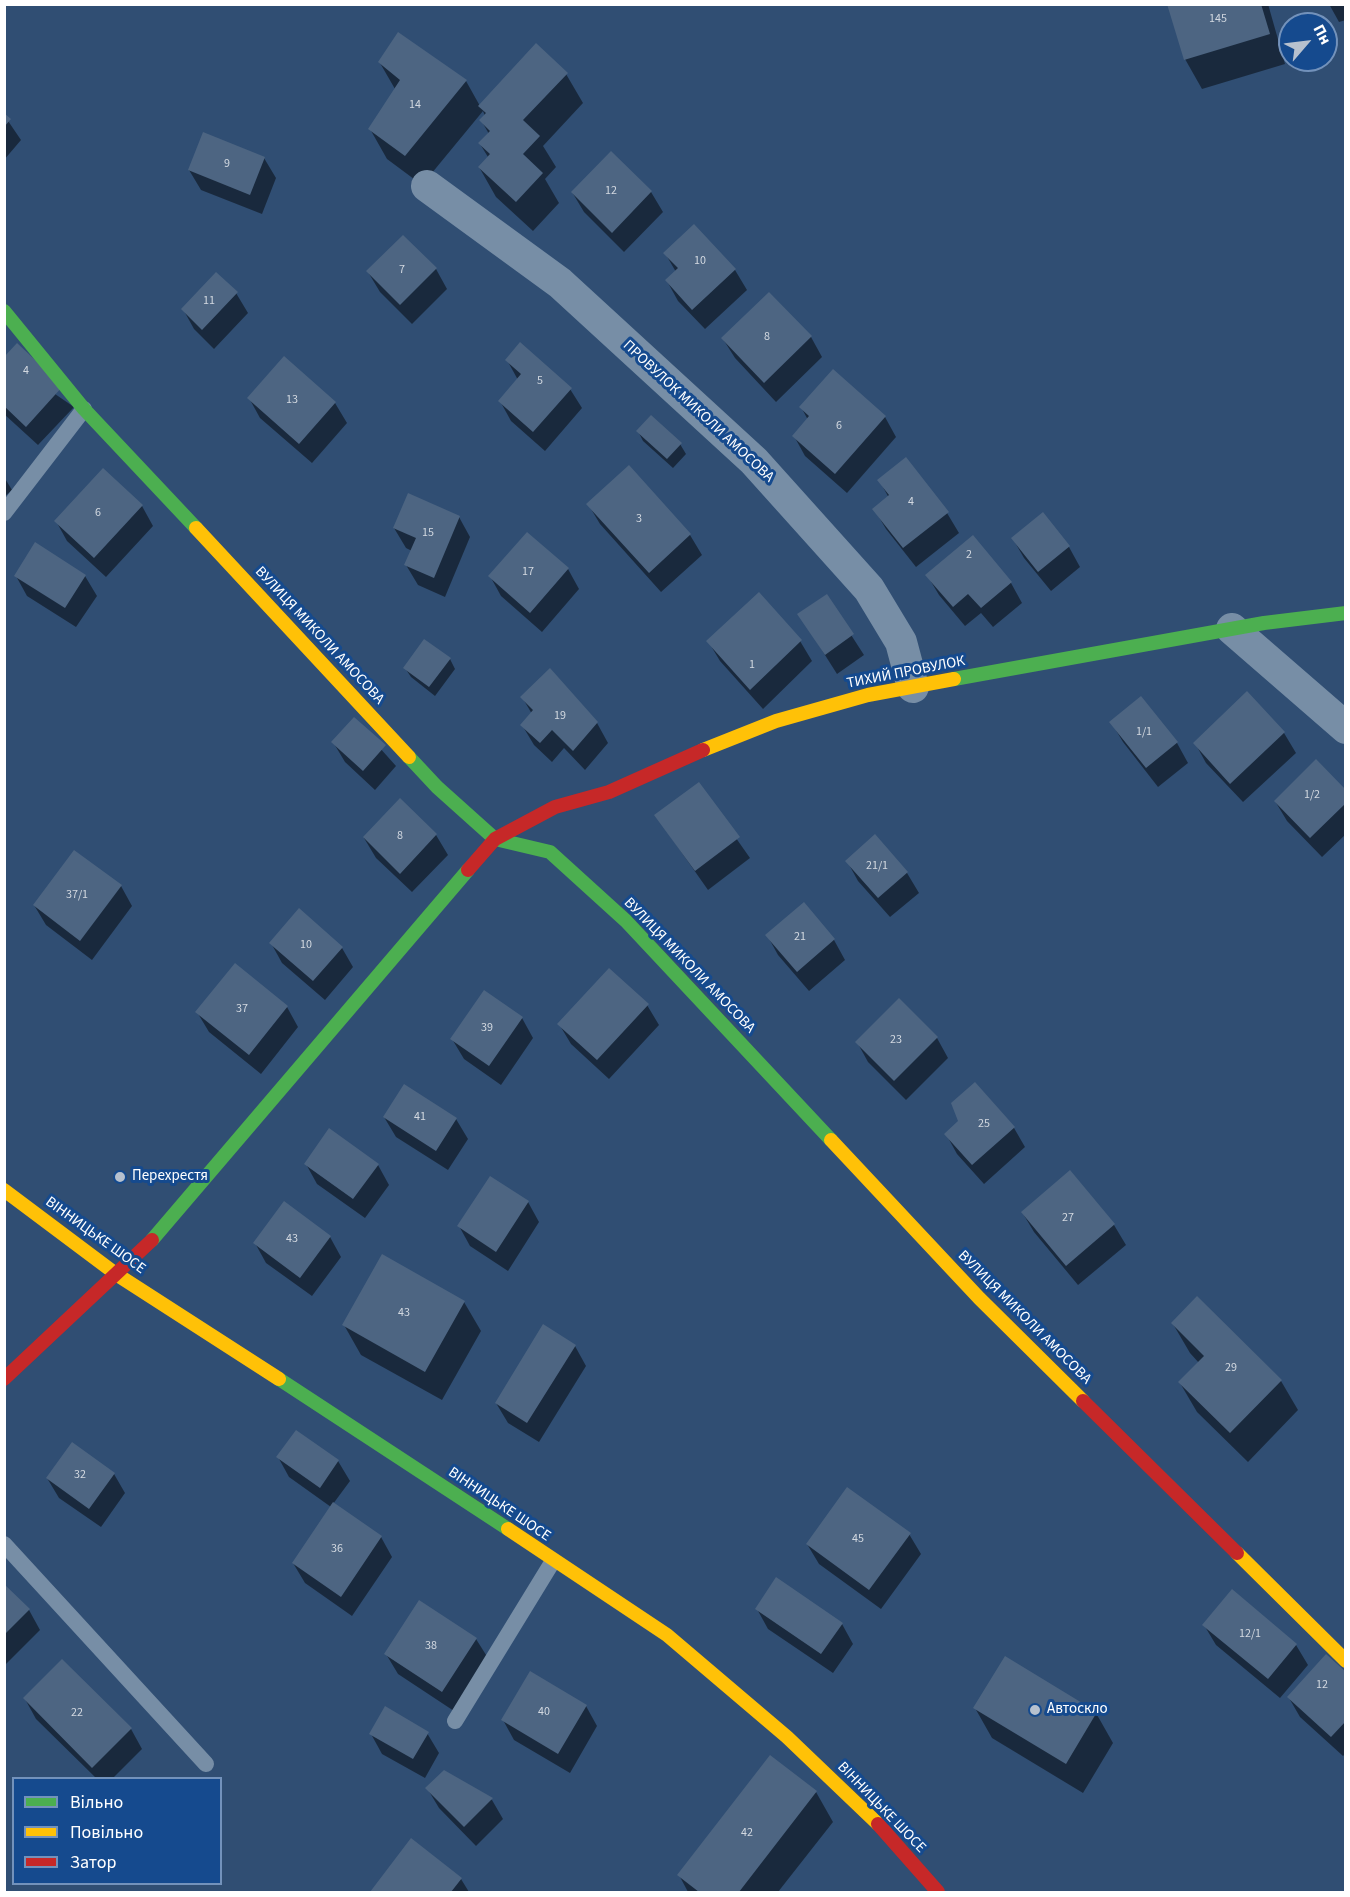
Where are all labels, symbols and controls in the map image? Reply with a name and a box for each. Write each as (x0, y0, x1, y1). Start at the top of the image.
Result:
house number: 145 (1209, 12, 1227, 26)
north arrow (1278, 12, 1338, 72)
text: Пн (1308, 21, 1337, 48)
house number: 14 (409, 98, 421, 112)
house number: 9 (224, 157, 230, 171)
house number: 12 (605, 184, 617, 198)
house number: 10 (694, 254, 706, 268)
house number: 7 (399, 263, 405, 277)
house number: 11 (203, 294, 215, 308)
house number: 8 (764, 330, 770, 344)
street label: ПРОВУЛОК МИКОЛИ АМОСОВА (619, 337, 777, 487)
house number: 4 (23, 364, 29, 378)
house number: 5 (537, 374, 543, 388)
house number: 13 (286, 393, 298, 407)
house number: 6 (836, 419, 842, 433)
house number: 4 (908, 495, 914, 509)
house number: 6 (95, 506, 101, 520)
house number: 3 (636, 512, 642, 526)
house number: 15 (422, 526, 434, 540)
house number: 2 (966, 548, 972, 562)
street label: ВУЛИЦЯ МИКОЛИ АМОСОВА (250, 563, 388, 709)
house number: 17 (522, 565, 534, 579)
street label: ТИХИЙ ПРОВУЛОК (845, 653, 967, 693)
house number: 1 (749, 658, 755, 672)
house number: 19 (554, 709, 566, 723)
house number: 1/1 (1136, 725, 1152, 739)
house number: 1/2 (1304, 788, 1320, 802)
house number: 8 (397, 829, 403, 843)
house number: 21/1 (866, 859, 888, 873)
house number: 37/1 (66, 888, 88, 902)
street label: ВУЛИЦЯ МИКОЛИ АМОСОВА (619, 894, 759, 1038)
house number: 21 (794, 930, 806, 944)
house number: 10 (300, 938, 312, 952)
house number: 37 (236, 1002, 248, 1016)
house number: 39 (481, 1021, 493, 1035)
house number: 23 (890, 1033, 902, 1047)
house number: 41 (414, 1110, 426, 1124)
house number: 25 (978, 1117, 990, 1131)
place label: Перехрестя (132, 1168, 208, 1186)
marker: Перехрестя (113, 1170, 127, 1184)
street label: ВІННИЦЬКЕ ШОСЕ (41, 1194, 149, 1278)
house number: 27 (1062, 1211, 1074, 1225)
house number: 43 (286, 1232, 298, 1246)
street label: ВУЛИЦЯ МИКОЛИ АМОСОВА (953, 1247, 1095, 1389)
house number: 43 (398, 1306, 410, 1320)
house number: 29 (1225, 1361, 1237, 1375)
street label: ВІННИЦЬКЕ ШОСЕ (444, 1464, 554, 1546)
house number: 32 (74, 1468, 86, 1482)
house number: 45 (852, 1532, 864, 1546)
house number: 36 (331, 1542, 343, 1556)
house number: 12/1 (1239, 1627, 1261, 1641)
house number: 38 (425, 1639, 437, 1653)
house number: 12 (1316, 1678, 1328, 1692)
place label: Автоскло (1047, 1701, 1108, 1719)
marker: Автоскло (1028, 1703, 1042, 1717)
house number: 40 (538, 1705, 550, 1719)
house number: 22 (71, 1706, 83, 1720)
street label: ВІННИЦЬКЕ ШОСЕ (833, 1759, 929, 1857)
legend (12, 1777, 222, 1885)
text: Вільно (70, 1790, 123, 1815)
text: Повільно (70, 1820, 143, 1845)
house number: 42 (741, 1826, 753, 1840)
text: Затор (70, 1850, 117, 1875)

